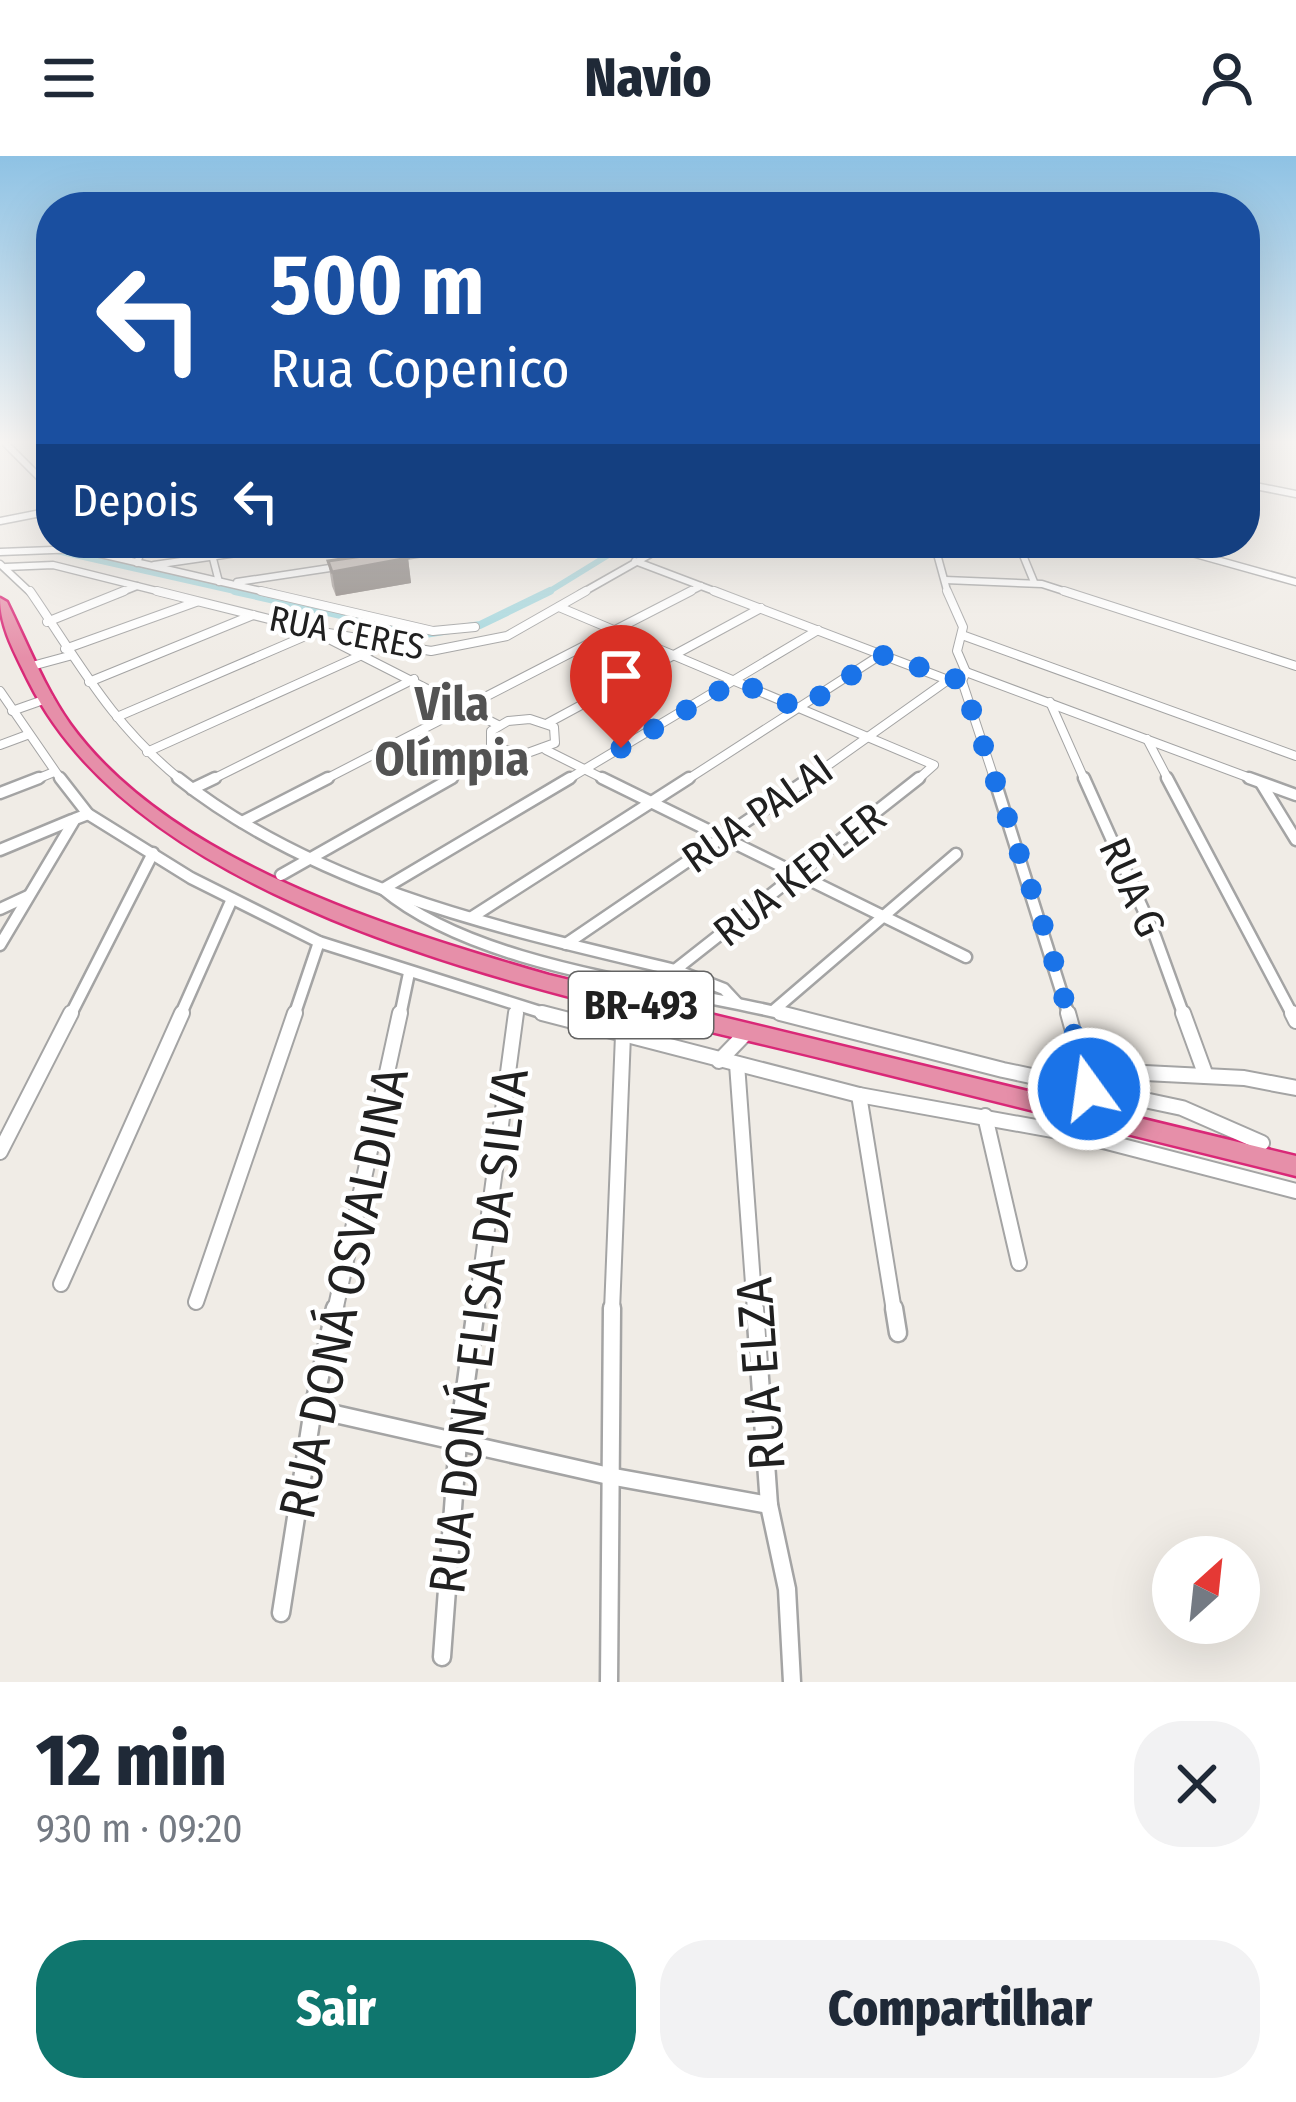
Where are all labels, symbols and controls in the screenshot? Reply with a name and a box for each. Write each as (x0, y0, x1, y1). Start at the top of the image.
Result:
icon: menu (36, 45, 102, 111)
icon: person (1194, 45, 1260, 111)
text: Navio (585, 46, 711, 110)
text: 500 m (270, 235, 485, 336)
icon: left (72, 240, 228, 396)
text: Rua Copenico (270, 337, 570, 401)
icon: left (223, 468, 289, 534)
text: Depois (72, 474, 199, 528)
street label: RUA CERES (266, 596, 428, 670)
pin (570, 625, 672, 748)
icon: arrive (588, 643, 654, 709)
district label: Vila Olímpia (375, 675, 529, 788)
street label: RUA PALAI (673, 744, 842, 884)
street label: RUA KEPLER (704, 792, 895, 957)
street label: RUA G (1088, 830, 1176, 945)
road number: BR-493 (569, 972, 713, 1038)
position arrow (1026, 1026, 1152, 1152)
street label: RUA DONÁ OSVALDINA (266, 1062, 422, 1524)
street label: RUA DONÁ ELISA DA SILVA (416, 1065, 542, 1597)
street label: RUA ELZA (723, 1275, 799, 1472)
north arrow (1152, 1536, 1260, 1644)
map controls (1152, 1536, 1260, 1644)
text: 12 min (36, 1718, 227, 1804)
button: close (1134, 1721, 1260, 1847)
text: 930 m · 09:20 (36, 1806, 243, 1852)
button: Sair (36, 1940, 636, 2078)
button: Compartilhar (660, 1940, 1260, 2078)

